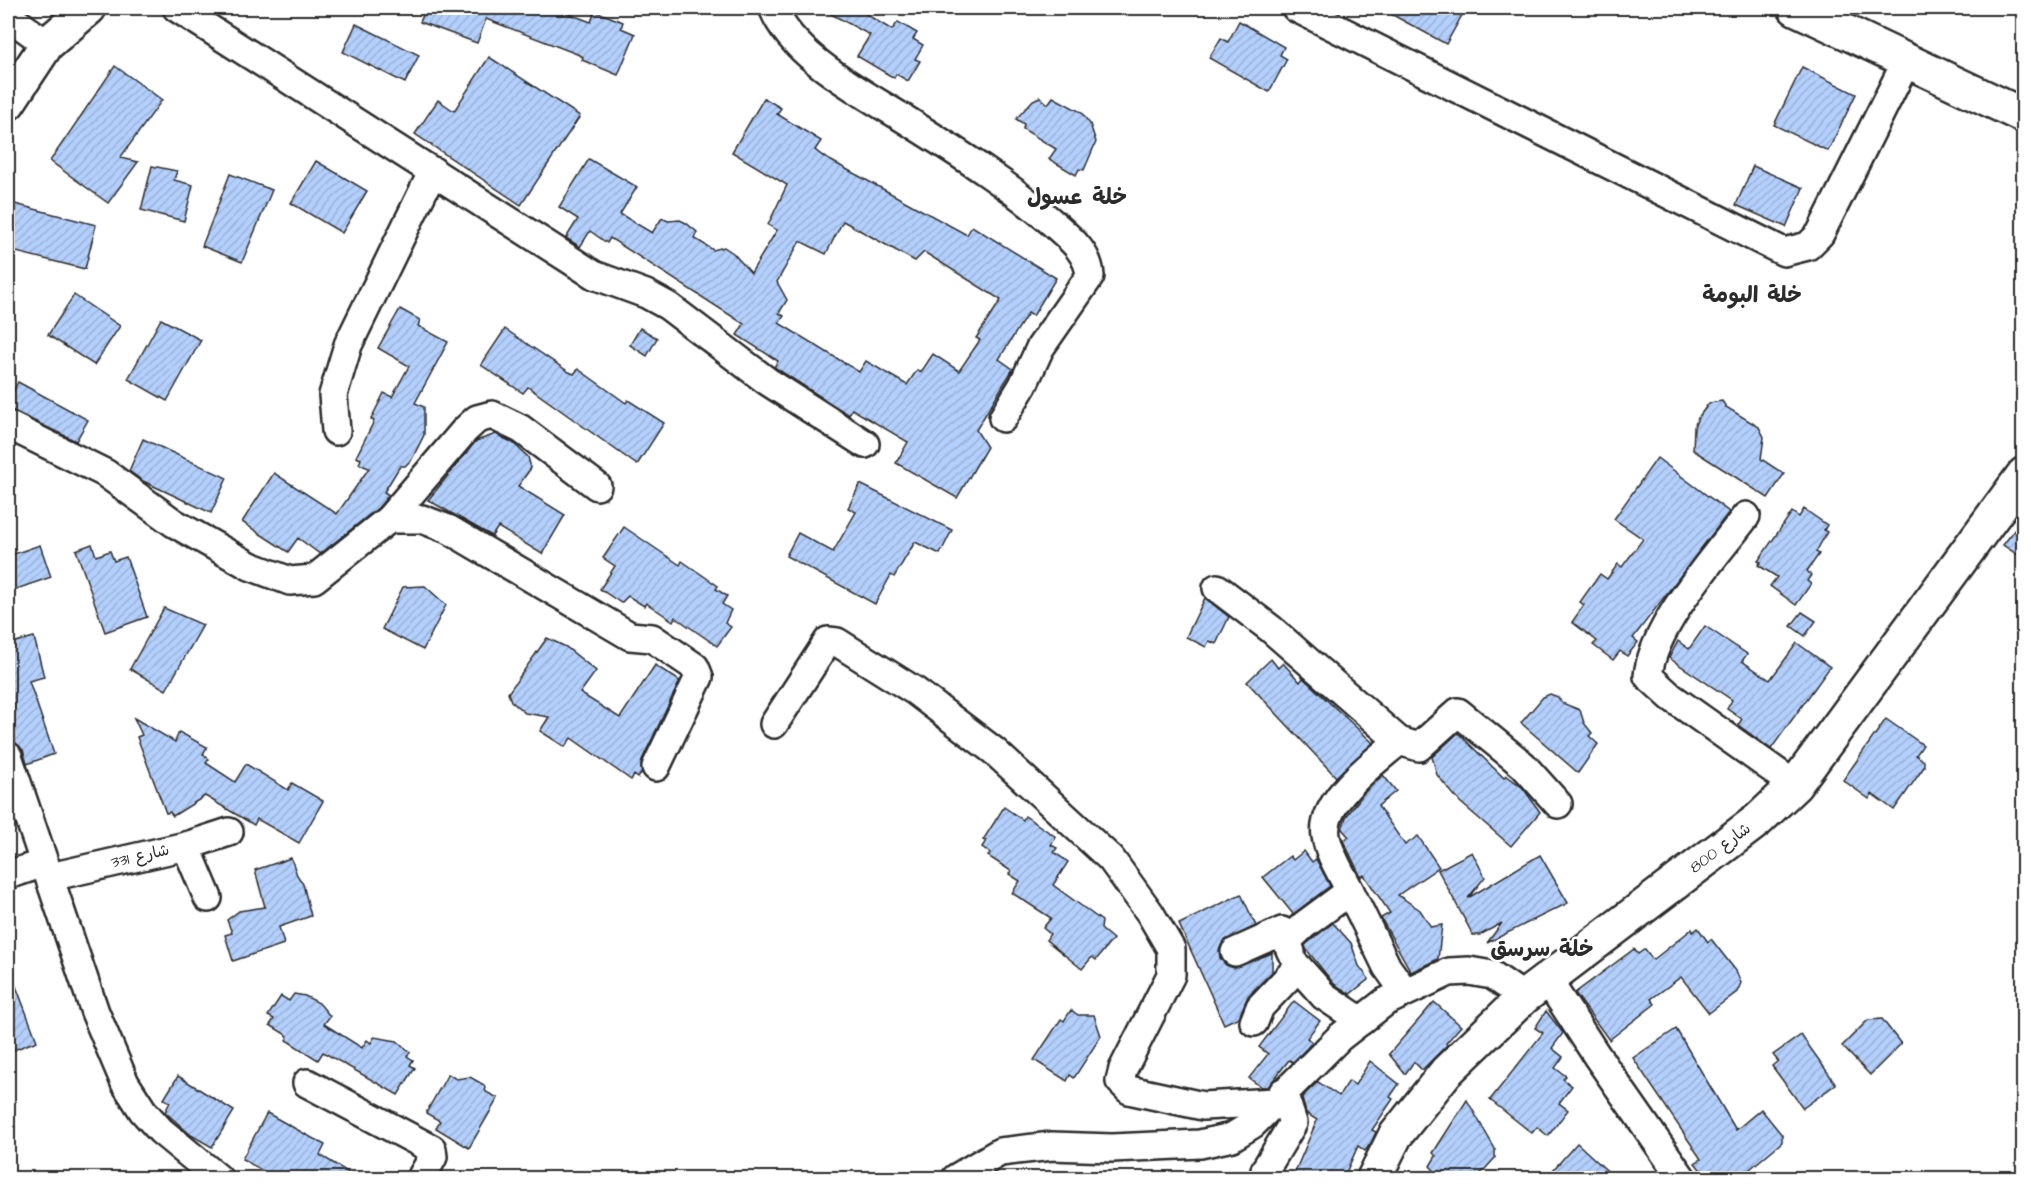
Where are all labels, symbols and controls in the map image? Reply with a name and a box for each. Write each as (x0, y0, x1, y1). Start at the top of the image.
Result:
district label: خلة عسول (1027, 182, 1127, 213)
district label: خلة البومة (1702, 280, 1802, 311)
street label: شارع 800 (1685, 818, 1755, 878)
street label: شارع 331 (109, 839, 171, 873)
district label: خلة سرسق (1490, 934, 1594, 965)

